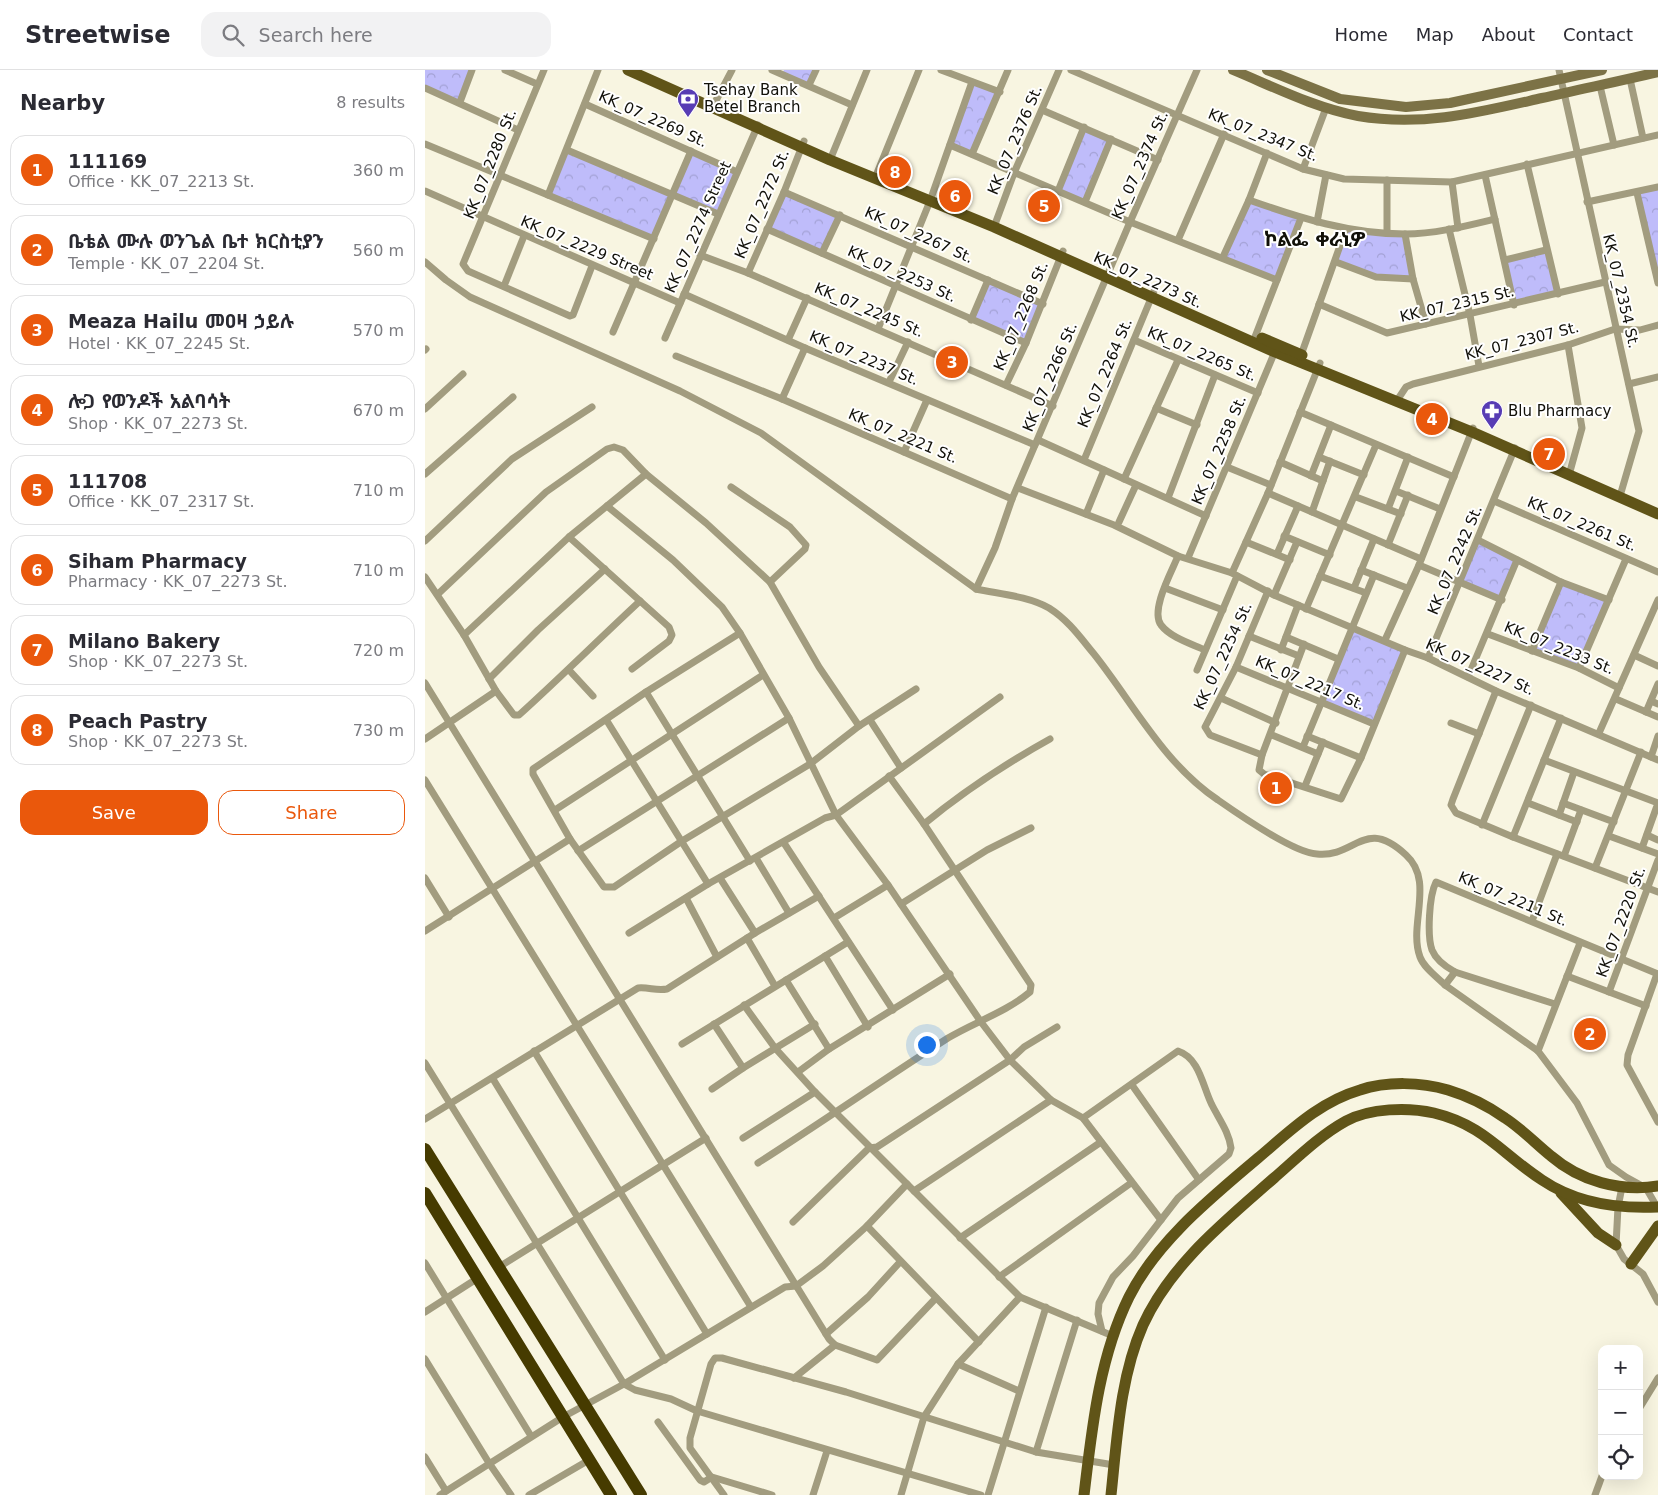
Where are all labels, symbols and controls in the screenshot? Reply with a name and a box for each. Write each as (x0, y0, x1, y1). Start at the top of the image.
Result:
search box (201, 12, 551, 57)
text: Streetwise (25, 21, 171, 49)
icon: search (219, 21, 247, 49)
text: Search here (259, 24, 373, 46)
text: Home (1335, 24, 1388, 45)
text: Map (1416, 24, 1454, 45)
text: About (1482, 24, 1535, 45)
text: Contact (1563, 24, 1633, 45)
place label: Tsehay Bank Betel Branch (703, 81, 800, 116)
street label: KK_07_2376 St. (984, 83, 1047, 198)
street label: KK_07_2269 St. (596, 87, 710, 152)
bank icon: Tsehay Bank Betel Branch (676, 87, 700, 118)
text: Nearby (20, 91, 105, 115)
text: 8 results (336, 93, 405, 112)
street label: KK_07_2347 St. (1205, 105, 1321, 166)
street label: KK_07_2280 St. (460, 106, 521, 222)
street label: KK_07_2374 St. (1108, 108, 1173, 222)
street label: KK_07_2272 St. (731, 147, 794, 262)
text: 111169 (68, 150, 147, 172)
pin: 8 (879, 153, 911, 191)
street label: KK_07_2274 Street (661, 158, 736, 296)
text: 1 (31, 161, 43, 180)
text: 360 m (353, 161, 404, 180)
text: Office · KK_07_2213 St. (68, 172, 255, 191)
pin: 6 (939, 177, 971, 215)
pin: 5 (1028, 187, 1060, 225)
street label: KK_07_2267 St. (862, 203, 976, 268)
street label: KK_07_2229 Street (518, 212, 656, 285)
district label: ኮልፌ ቀራኒዎ (1264, 227, 1366, 251)
text: ቤቴል ሙሉ ወንጌል ቤተ ክርስቲያን (68, 230, 324, 252)
street label: KK_07_2354 St. (1598, 232, 1643, 350)
text: 2 (31, 241, 43, 260)
text: 560 m (353, 241, 404, 260)
street label: KK_07_2253 St. (845, 242, 959, 307)
street label: KK_07_2273 St. (1091, 248, 1205, 313)
text: Temple · KK_07_2204 St. (68, 254, 265, 273)
street label: KK_07_2268 St. (990, 259, 1053, 374)
street label: KK_07_2245 St. (811, 279, 926, 342)
street label: KK_07_2315 St. (1398, 282, 1516, 327)
text: Meaza Hailu መዐዛ ኃይሉ (68, 310, 294, 332)
street label: KK_07_2264 St. (1074, 316, 1137, 431)
street label: KK_07_2307 St. (1463, 318, 1581, 365)
street label: KK_07_2266 St. (1019, 320, 1082, 435)
text: 3 (31, 321, 43, 340)
text: 570 m (353, 321, 404, 340)
street label: KK_07_2265 St. (1144, 323, 1259, 386)
street label: KK_07_2237 St. (806, 327, 921, 390)
text: Hotel · KK_07_2245 St. (68, 334, 250, 353)
pin: 3 (936, 343, 968, 381)
text: ሎጋ የወንዶች አልባሳት (68, 390, 230, 412)
street label: KK_07_2258 St. (1188, 393, 1251, 508)
pharmacy icon: Blu Pharmacy (1480, 399, 1504, 430)
pin: 4 (1416, 400, 1448, 438)
text: 4 (31, 401, 43, 420)
text: 670 m (353, 401, 404, 420)
place label: Blu Pharmacy (1508, 402, 1611, 420)
street label: KK_07_2221 St. (845, 405, 960, 468)
text: Shop · KK_07_2273 St. (68, 414, 248, 433)
pin: 7 (1533, 435, 1565, 473)
text: 111708 (68, 470, 147, 492)
text: 5 (31, 481, 43, 500)
text: 710 m (353, 481, 404, 500)
text: Office · KK_07_2317 St. (68, 492, 255, 511)
street label: KK_07_2261 St. (1524, 493, 1639, 556)
street label: KK_07_2242 St. (1424, 503, 1487, 618)
text: Siham Pharmacy (68, 550, 247, 572)
text: 6 (31, 561, 43, 580)
text: 710 m (353, 561, 404, 580)
text: Pharmacy · KK_07_2273 St. (68, 572, 287, 591)
street label: KK_07_2254 St. (1190, 599, 1257, 713)
street label: KK_07_2233 St. (1501, 618, 1617, 679)
text: Milano Bakery (68, 630, 220, 652)
street label: KK_07_2227 St. (1423, 635, 1537, 700)
text: 7 (31, 641, 43, 660)
text: 720 m (353, 641, 404, 660)
text: Shop · KK_07_2273 St. (68, 652, 248, 671)
street label: KK_07_2217 St. (1252, 652, 1367, 715)
text: Peach Pastry (68, 710, 207, 732)
text: 8 (31, 721, 43, 740)
text: 730 m (353, 721, 404, 740)
text: Shop · KK_07_2273 St. (68, 732, 248, 751)
pin: 1 (1260, 769, 1292, 807)
button: Save (20, 790, 208, 835)
button: Share (218, 790, 405, 835)
street label: KK_07_2220 St. (1593, 864, 1650, 980)
street label: KK_07_2211 St. (1455, 868, 1570, 931)
pin: 2 (1574, 1015, 1606, 1053)
your location (914, 1032, 940, 1058)
map controls (1598, 1345, 1643, 1480)
button: + (1598, 1345, 1643, 1390)
button: − (1598, 1390, 1643, 1435)
button: locate (1598, 1435, 1643, 1480)

